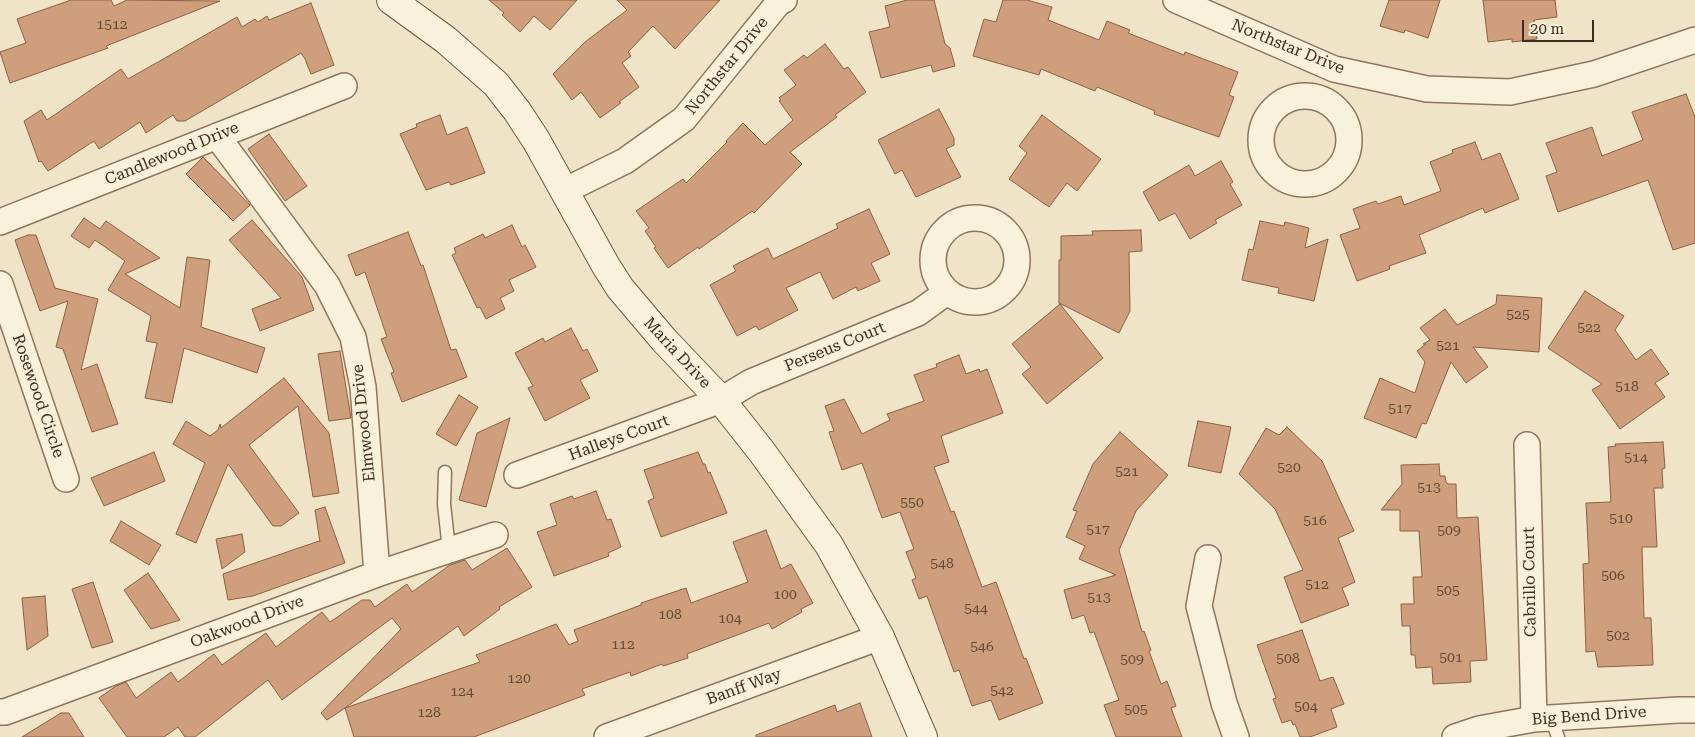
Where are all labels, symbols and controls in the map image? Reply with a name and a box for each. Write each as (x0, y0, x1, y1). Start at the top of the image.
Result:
scale bar (1525, 10, 1598, 42)
street label: Northstar Drive (682, 13, 772, 119)
street label: Northstar Drive (1229, 16, 1347, 78)
house number: 1512 (96, 17, 128, 33)
text: 20 m (1530, 20, 1564, 38)
street label: Candlewood Drive (102, 118, 242, 190)
house number: 525 (1506, 307, 1530, 323)
street label: Maria Drive (639, 314, 715, 392)
street label: Perseus Court (782, 318, 888, 376)
house number: 522 (1577, 320, 1601, 336)
street label: Rosewood Circle (8, 332, 68, 460)
house number: 521 (1436, 338, 1460, 354)
street label: Elmwood Drive (348, 363, 380, 483)
house number: 518 (1615, 379, 1639, 395)
house number: 517 (1388, 401, 1412, 417)
street label: Halleys Court (566, 411, 672, 465)
house number: 514 (1624, 450, 1648, 466)
house number: 520 (1277, 460, 1301, 476)
house number: 521 (1115, 464, 1139, 480)
house number: 513 (1417, 480, 1441, 496)
house number: 550 (900, 495, 924, 511)
house number: 510 (1609, 511, 1633, 527)
house number: 516 (1303, 513, 1327, 529)
house number: 517 (1086, 522, 1110, 538)
house number: 509 (1437, 523, 1461, 539)
street label: Cabrillo Court (1519, 527, 1541, 637)
house number: 548 (930, 556, 954, 572)
house number: 506 (1601, 568, 1625, 584)
house number: 512 (1305, 577, 1329, 593)
house number: 505 (1436, 583, 1460, 599)
house number: 100 (773, 587, 797, 603)
house number: 513 (1087, 590, 1111, 606)
street label: Oakwood Drive (188, 592, 306, 652)
house number: 544 (964, 601, 988, 617)
house number: 108 (658, 607, 682, 623)
house number: 104 (718, 611, 742, 627)
house number: 502 (1606, 628, 1630, 644)
house number: 112 (611, 637, 635, 653)
house number: 546 (970, 639, 994, 655)
house number: 501 (1439, 650, 1463, 666)
house number: 508 (1276, 651, 1300, 667)
house number: 509 (1120, 652, 1144, 668)
street label: Banff Way (704, 665, 784, 709)
house number: 120 (507, 671, 531, 687)
house number: 542 (990, 683, 1014, 699)
house number: 124 (450, 684, 474, 700)
house number: 504 (1294, 699, 1318, 715)
house number: 505 (1124, 702, 1148, 718)
street label: Big Bend Drive (1531, 702, 1647, 730)
house number: 128 (417, 705, 441, 721)

